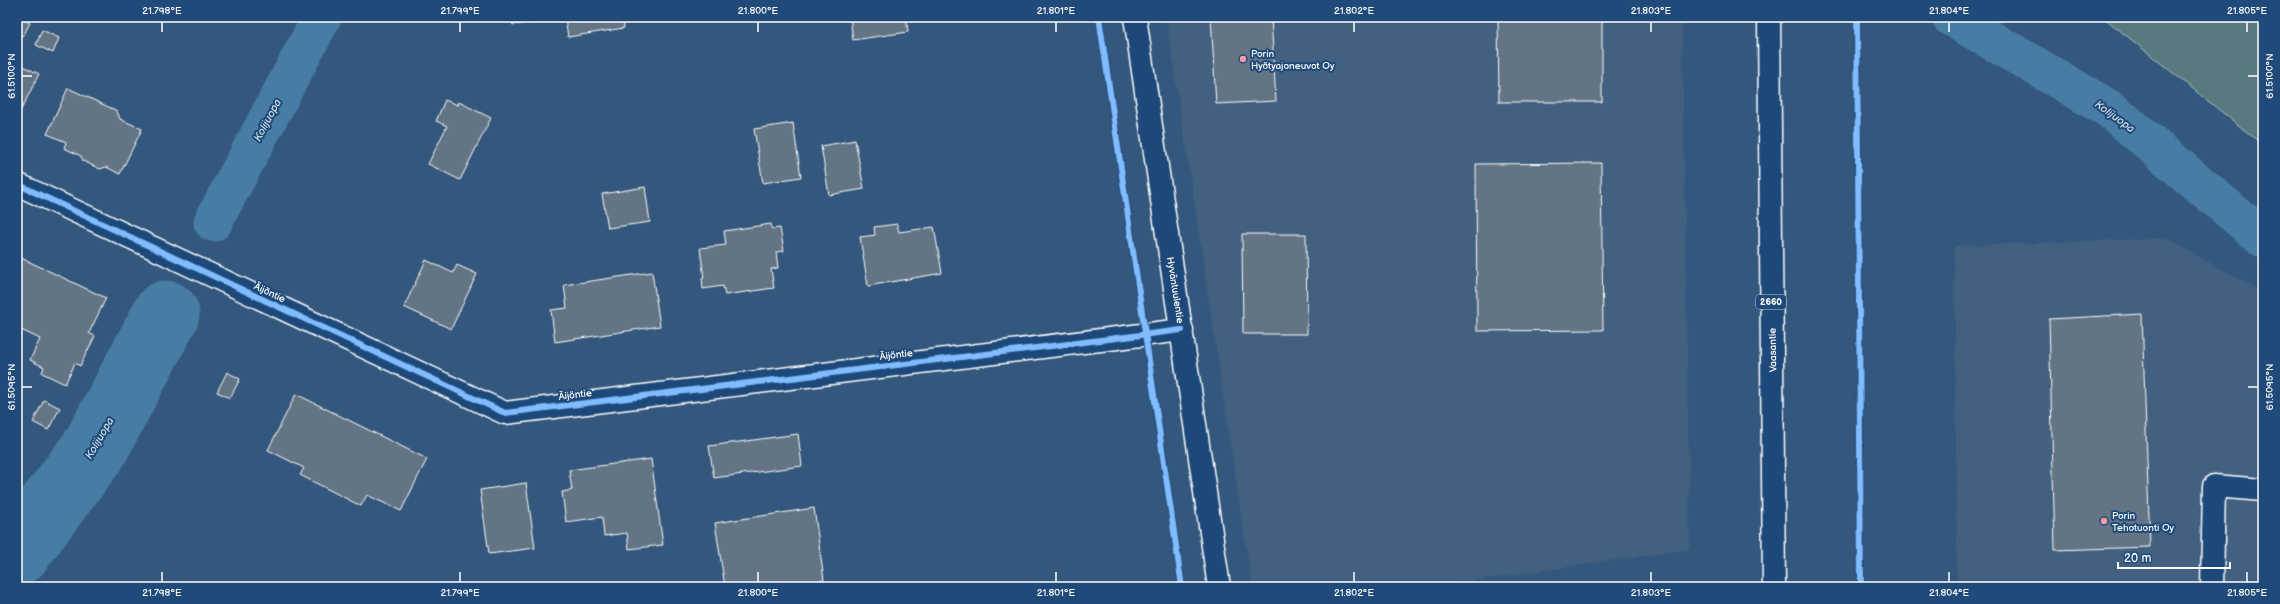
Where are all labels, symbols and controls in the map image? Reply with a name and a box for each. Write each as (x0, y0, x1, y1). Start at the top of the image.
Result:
text: 21.798°E (142, 5, 182, 17)
text: 21.799°E (440, 5, 480, 17)
text: 21.800°E (738, 5, 779, 17)
text: 21.801°E (1037, 5, 1076, 17)
text: 21.802°E (1334, 5, 1374, 17)
text: 21.803°E (1631, 5, 1672, 17)
text: 21.804°E (1929, 5, 1969, 17)
text: 21.805°E (2227, 5, 2267, 17)
place label: Porin Hyötyajoneuvot Oy (1251, 48, 1335, 72)
text: 61.5100°N (6, 53, 18, 99)
text: 61.5100°N (2264, 53, 2276, 99)
marker: Porin Hyötyajoneuvot Oy (1238, 54, 1248, 64)
water label: Kolijuopa (251, 97, 284, 144)
water label: Kolijuopa (2092, 98, 2137, 135)
street label: Hyväntuulentie (1164, 256, 1186, 324)
street label: Äijöntie (252, 280, 287, 305)
road number: 2660 (1756, 295, 1786, 309)
street label: Vaasantie (1767, 328, 1779, 372)
street label: Äijöntie (879, 347, 913, 363)
text: 61.5095°N (6, 363, 18, 411)
text: 61.5095°N (2264, 363, 2276, 411)
street label: Äijöntie (558, 387, 592, 403)
water label: Kolijuopa (82, 415, 117, 461)
place label: Porin Tehotuonti Oy (2112, 510, 2175, 534)
marker: Porin Tehotuonti Oy (2099, 516, 2109, 526)
scale bar (2118, 544, 2230, 570)
text: 20 m (2124, 551, 2151, 566)
text: 21.798°E (142, 587, 182, 599)
text: 21.799°E (440, 587, 480, 599)
text: 21.800°E (738, 587, 779, 599)
text: 21.801°E (1037, 587, 1076, 599)
text: 21.802°E (1334, 587, 1374, 599)
text: 21.803°E (1631, 587, 1672, 599)
text: 21.804°E (1929, 587, 1969, 599)
text: 21.805°E (2227, 587, 2267, 599)

